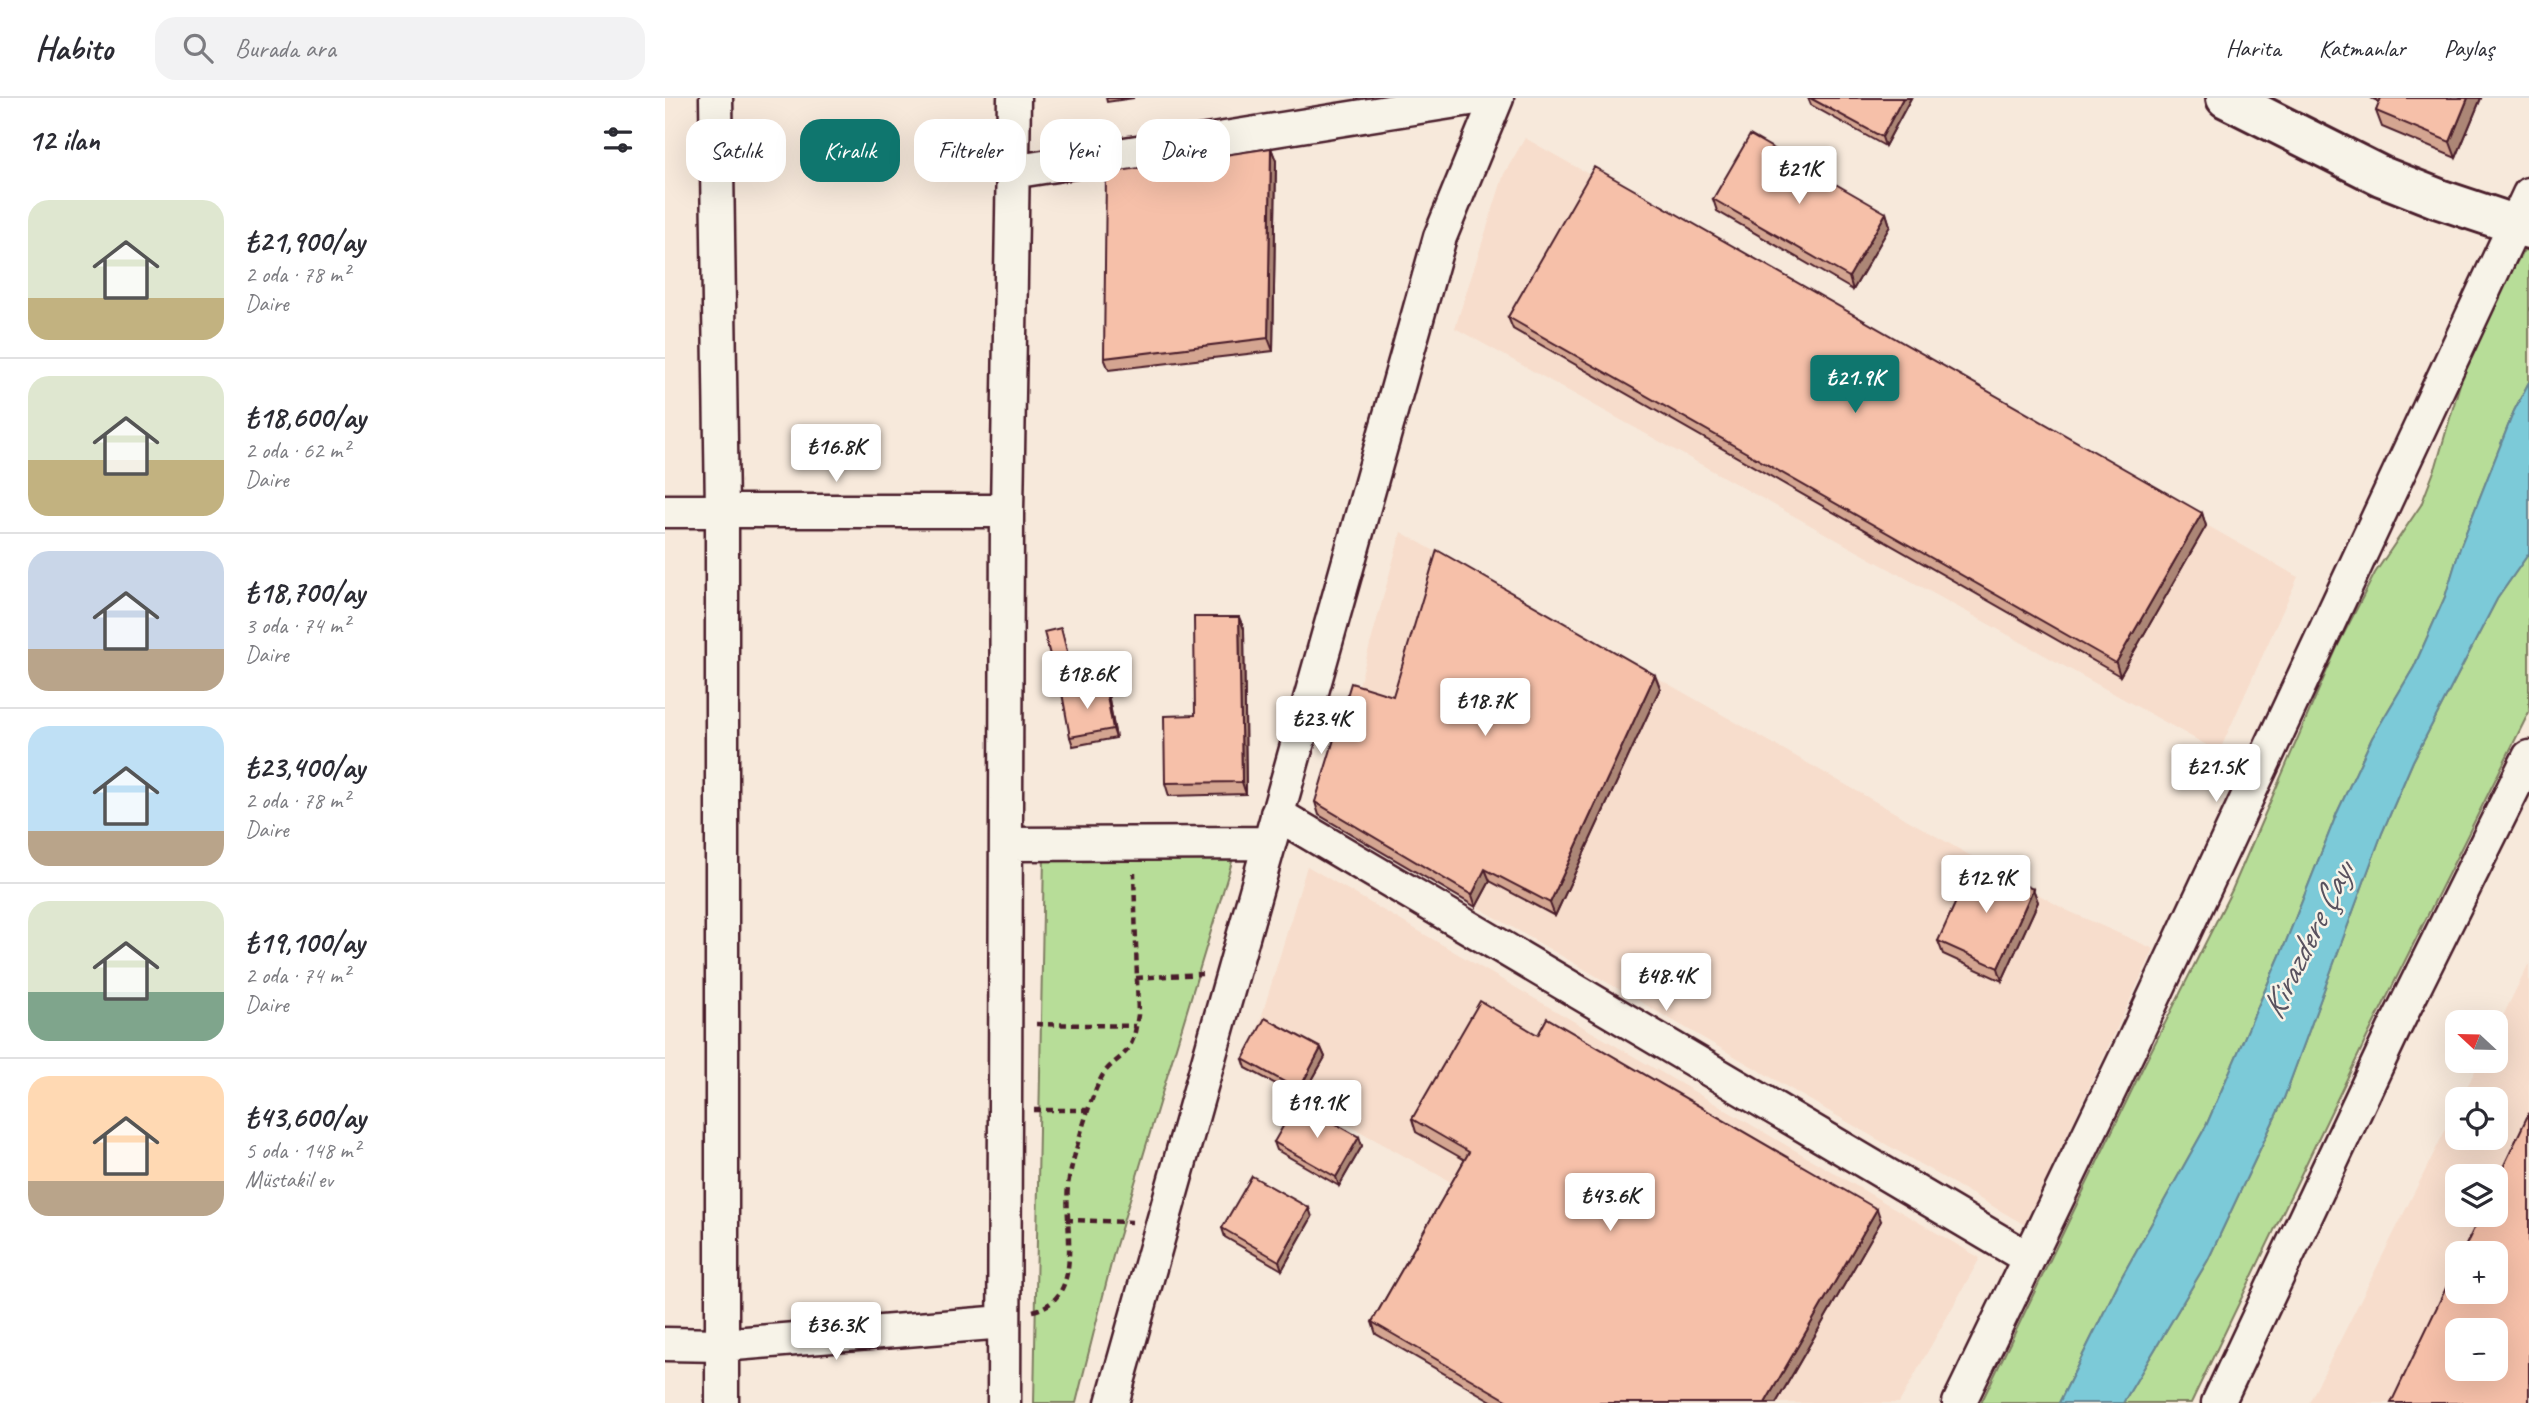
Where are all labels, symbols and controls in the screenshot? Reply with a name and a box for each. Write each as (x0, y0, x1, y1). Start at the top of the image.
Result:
search box (155, 17, 645, 80)
text: Habito (35, 27, 113, 69)
icon: search (179, 29, 217, 67)
text: Burada ara (235, 32, 336, 65)
text: Harita (2226, 33, 2281, 63)
text: Katmanlar (2319, 33, 2406, 63)
text: Paylaş (2444, 33, 2494, 63)
chip: Satılık (686, 119, 786, 182)
chip: Kiralık (800, 119, 900, 182)
chip: Filtreler (914, 119, 1026, 182)
chip: Yeni (1040, 119, 1122, 182)
chip: Daire (1136, 119, 1230, 182)
text: 12 ilan (28, 121, 100, 159)
icon: filters (599, 121, 637, 159)
pin: ₺21K (1758, 146, 1840, 206)
text: ₺21K (1778, 154, 1820, 183)
text: ₺21,900/ay (245, 222, 365, 260)
icon: home (84, 228, 168, 312)
text: 2 oda · 78 m² (245, 260, 349, 289)
text: Daire (245, 289, 288, 318)
pin: ₺21.9K (1798, 356, 1912, 415)
text: ₺21.9K (1826, 363, 1884, 392)
text: ₺18,600/ay (245, 398, 365, 436)
icon: home (84, 404, 168, 488)
pin: ₺16.8K (779, 424, 893, 484)
text: ₺16.8K (807, 432, 865, 461)
text: 2 oda · 62 m² (245, 436, 349, 465)
text: Daire (245, 465, 288, 494)
text: ₺18,700/ay (245, 573, 365, 611)
icon: home (84, 579, 168, 663)
text: 3 oda · 74 m² (245, 611, 349, 640)
text: Daire (245, 640, 288, 669)
pin: ₺18.6K (1030, 652, 1144, 711)
text: ₺18.6K (1058, 659, 1116, 688)
pin: ₺18.7K (1428, 678, 1542, 738)
text: ₺18.7K (1456, 686, 1514, 715)
pin: ₺23.4K (1264, 696, 1378, 756)
text: ₺23.4K (1292, 704, 1350, 733)
pin: ₺21.5K (2159, 744, 2273, 804)
text: ₺23,400/ay (245, 748, 365, 786)
text: ₺21.5K (2187, 752, 2245, 781)
icon: home (84, 754, 168, 838)
text: 2 oda · 78 m² (245, 786, 349, 815)
text: Daire (245, 815, 288, 844)
water label: Kirazdere Çayı (2250, 850, 2366, 1026)
pin: ₺12.9K (1929, 856, 2043, 915)
text: ₺12.9K (1957, 863, 2015, 892)
text: ₺19,100/ay (245, 923, 365, 961)
icon: home (84, 929, 168, 1013)
pin: ₺48.4K (1609, 954, 1723, 1013)
text: 2 oda · 74 m² (245, 961, 349, 990)
text: ₺48.4K (1637, 961, 1695, 990)
text: Daire (245, 990, 288, 1019)
north arrow (2445, 1010, 2508, 1073)
map controls (2445, 1010, 2508, 1381)
pin: ₺19.1K (1260, 1080, 1374, 1140)
button: locate (2445, 1087, 2508, 1150)
text: ₺19.1K (1288, 1088, 1346, 1117)
text: ₺43,600/ay (245, 1098, 365, 1136)
icon: home (84, 1104, 168, 1188)
text: 5 oda · 148 m² (245, 1136, 360, 1165)
button: layers (2445, 1164, 2508, 1227)
text: Müstakil ev (245, 1165, 333, 1194)
pin: ₺43.6K (1553, 1174, 1667, 1233)
text: ₺43.6K (1581, 1181, 1639, 1210)
button: + (2445, 1241, 2508, 1304)
pin: ₺36.3K (779, 1302, 893, 1362)
text: ₺36.3K (807, 1310, 865, 1339)
button: − (2445, 1318, 2508, 1381)

